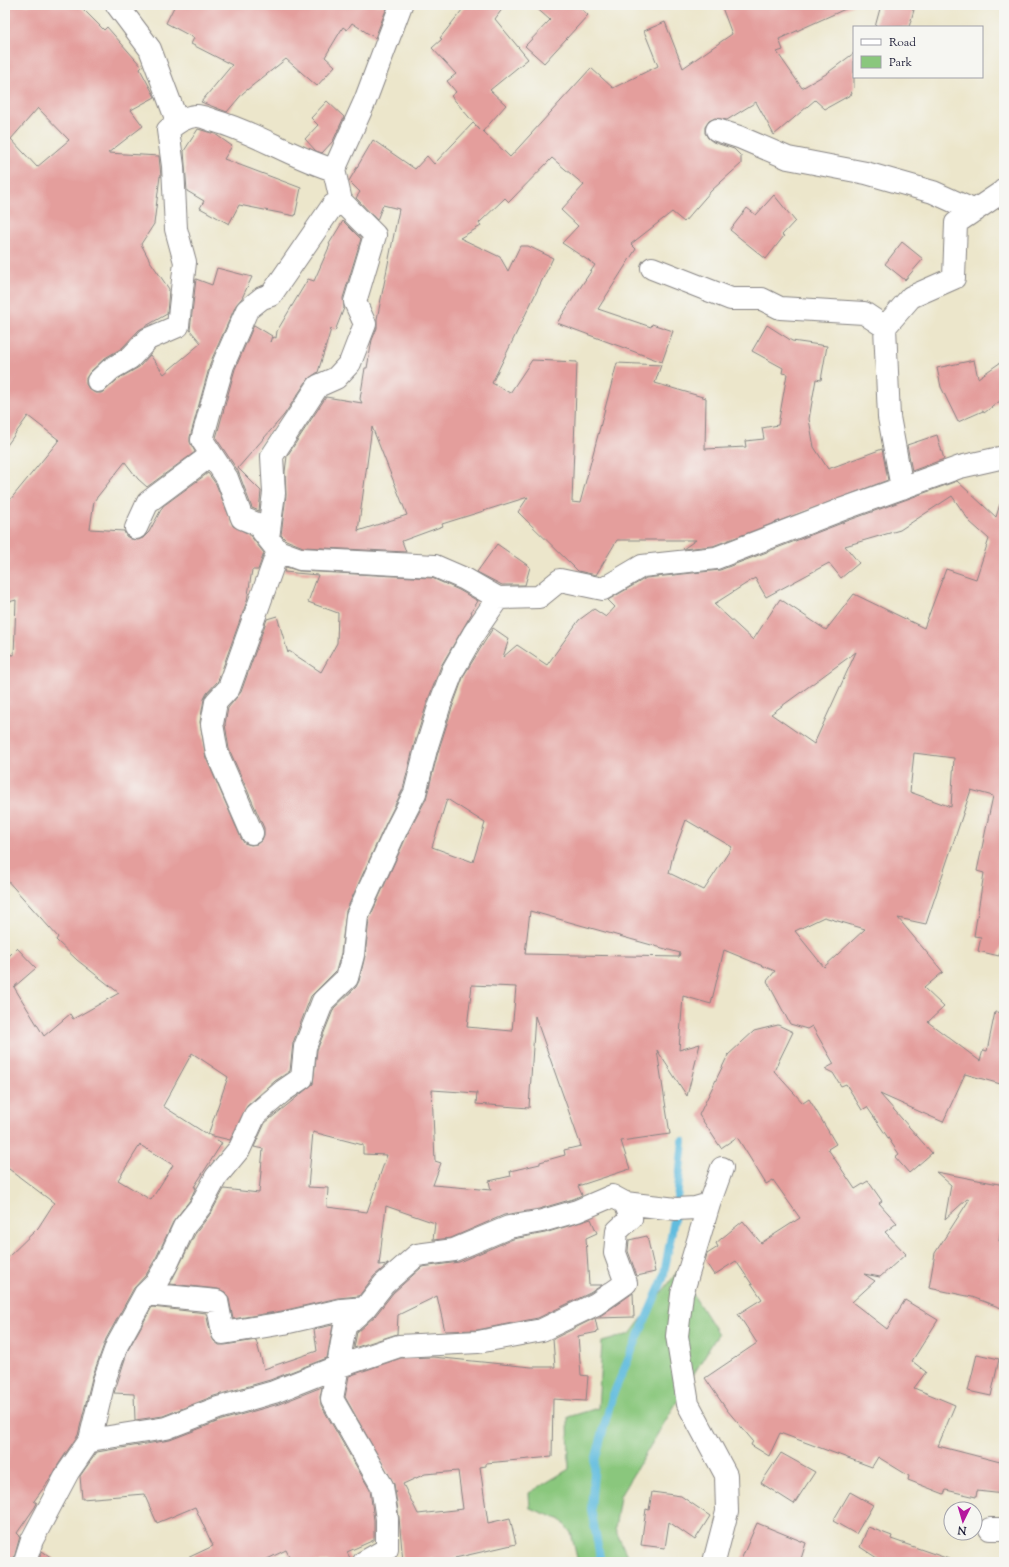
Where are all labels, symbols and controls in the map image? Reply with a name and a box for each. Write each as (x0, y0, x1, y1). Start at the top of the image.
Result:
legend (853, 26, 983, 78)
text: Road (889, 34, 916, 52)
text: Park (889, 54, 912, 72)
north arrow (943, 1501, 983, 1541)
text: N (957, 1522, 968, 1538)

